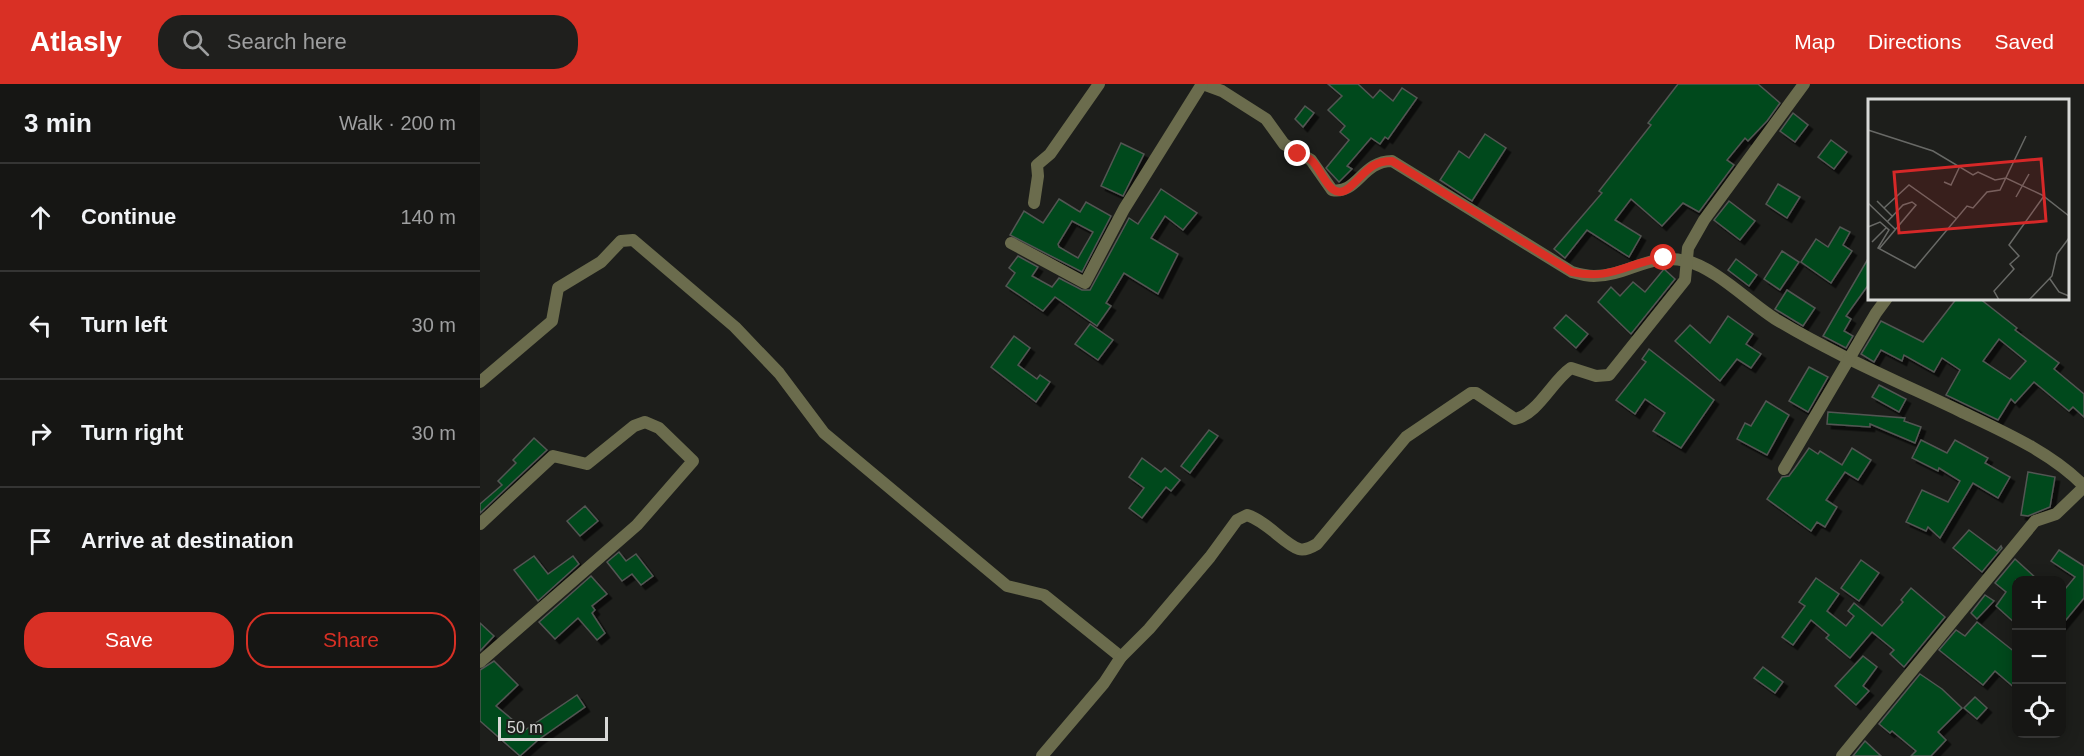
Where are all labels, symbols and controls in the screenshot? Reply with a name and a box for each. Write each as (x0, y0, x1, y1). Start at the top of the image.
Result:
search box (158, 15, 578, 69)
text: Atlasly (30, 26, 122, 57)
icon: search (179, 26, 212, 59)
text: Search here (227, 29, 347, 54)
text: Map (1794, 30, 1835, 53)
text: Directions (1868, 30, 1961, 53)
text: Saved (1994, 30, 2054, 53)
inset map (1868, 99, 2069, 300)
text: 3 min (24, 108, 92, 138)
text: Walk · 200 m (339, 112, 456, 134)
route end (1284, 140, 1310, 166)
icon: ahead (24, 201, 57, 234)
text: Continue (81, 204, 176, 229)
text: 140 m (400, 206, 456, 228)
route start (1650, 244, 1676, 270)
icon: left (24, 309, 57, 342)
text: Turn left (81, 312, 167, 337)
text: 30 m (412, 314, 456, 336)
icon: right (24, 417, 57, 450)
text: Turn right (81, 420, 183, 445)
text: 30 m (412, 422, 456, 444)
icon: arrive (24, 525, 57, 558)
text: Arrive at destination (81, 528, 294, 553)
map controls (2012, 576, 2066, 738)
button: + (2012, 576, 2066, 630)
button: Save (24, 612, 234, 668)
button: Share (246, 612, 456, 668)
button: − (2012, 630, 2066, 684)
button: locate (2012, 684, 2066, 738)
scale bar (498, 714, 608, 742)
text: 50 m (507, 719, 543, 736)

